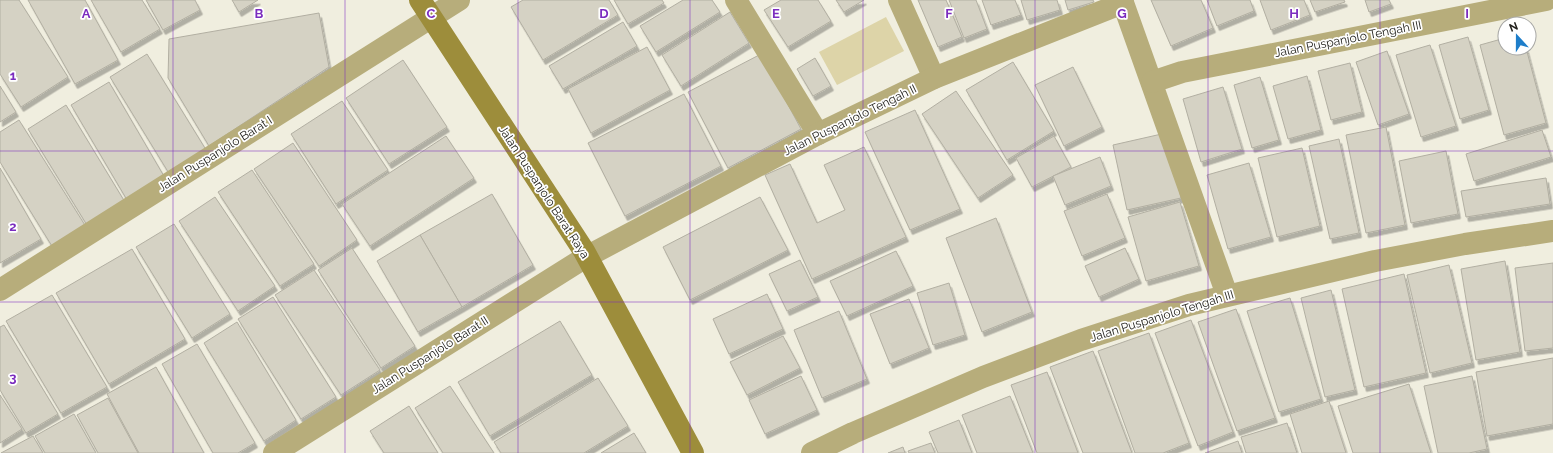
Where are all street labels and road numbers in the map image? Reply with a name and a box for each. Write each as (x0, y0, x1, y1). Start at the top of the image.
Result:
street label: Jalan Puspanjolo Tengah III (1273, 18, 1423, 60)
street label: Jalan Puspanjolo Tengah II (781, 82, 919, 158)
street label: Jalan Puspanjolo Barat I (155, 113, 275, 195)
street label: Jalan Puspanjolo Barat Raya (496, 123, 592, 261)
street label: Jalan Puspanjolo Tengah III (1089, 287, 1235, 345)
street label: Jalan Puspanjolo Barat II (369, 313, 491, 397)

